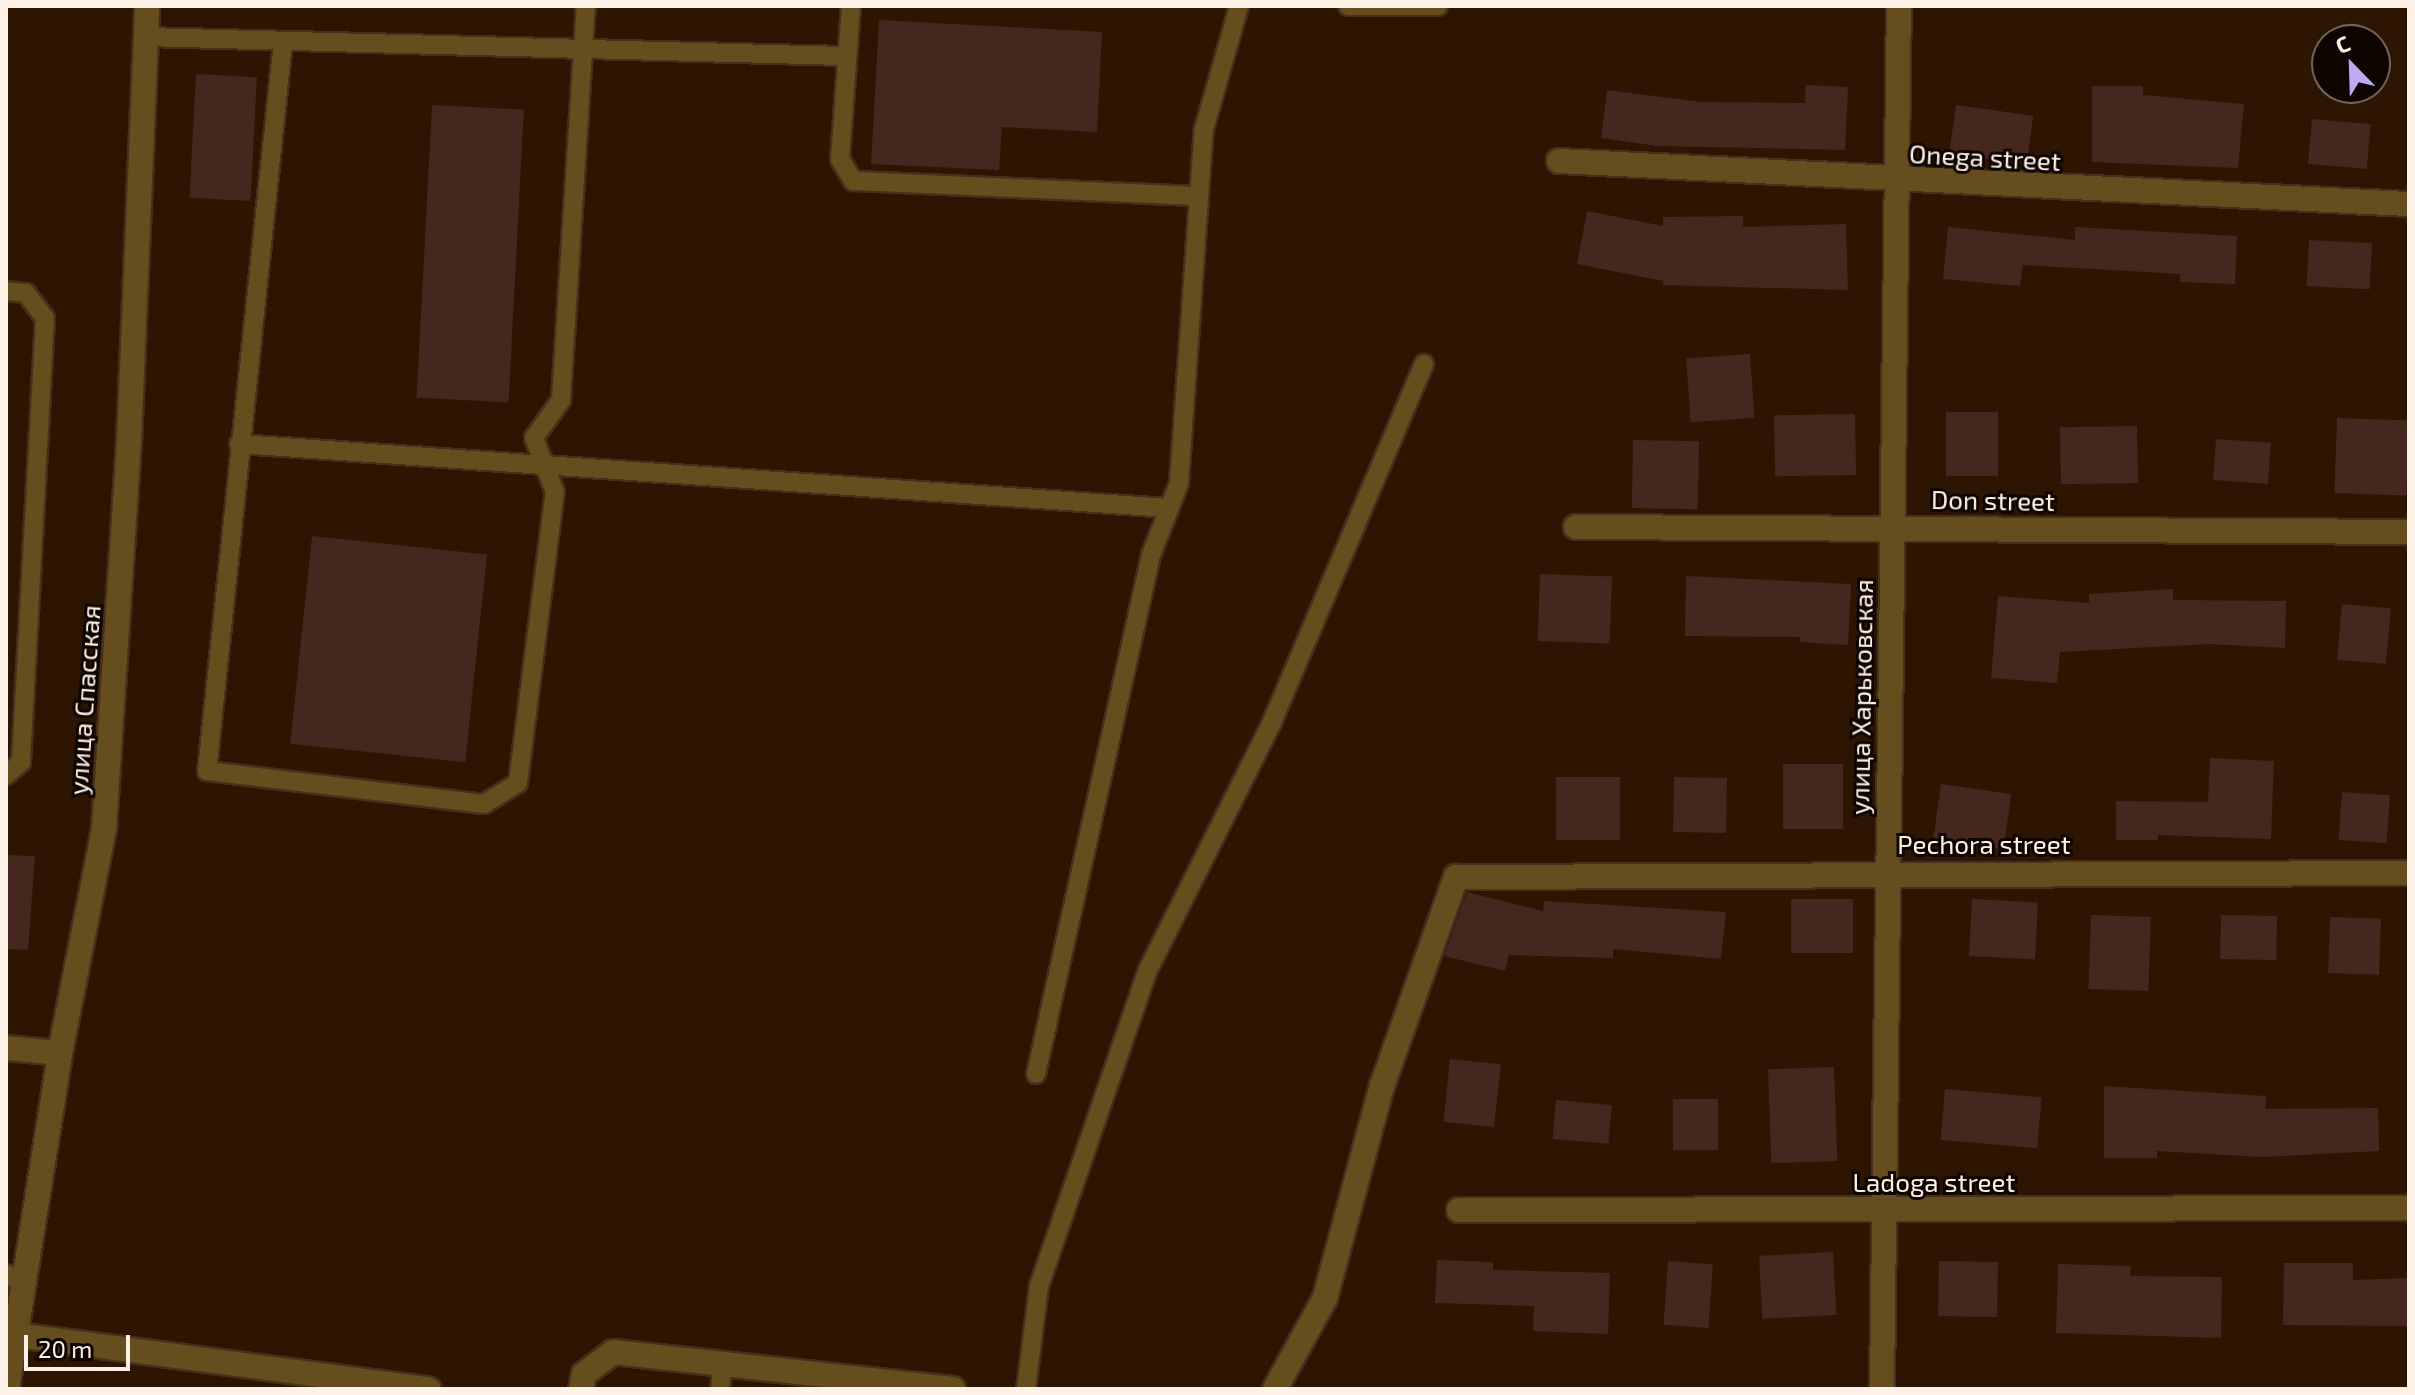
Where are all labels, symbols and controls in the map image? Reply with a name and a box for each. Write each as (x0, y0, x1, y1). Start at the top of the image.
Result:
north arrow (2311, 24, 2391, 104)
text: С (2331, 29, 2353, 58)
street label: Onega street (1908, 137, 2062, 177)
street label: Don street (1931, 483, 2055, 517)
street label: улица Харьковская (1843, 579, 1879, 815)
street label: улица Спасская (62, 604, 106, 796)
street label: Pechora street (1897, 828, 2071, 860)
street label: Ladoga street (1853, 1166, 2015, 1198)
scale bar (28, 1319, 134, 1369)
text: 20 m (38, 1334, 92, 1363)

